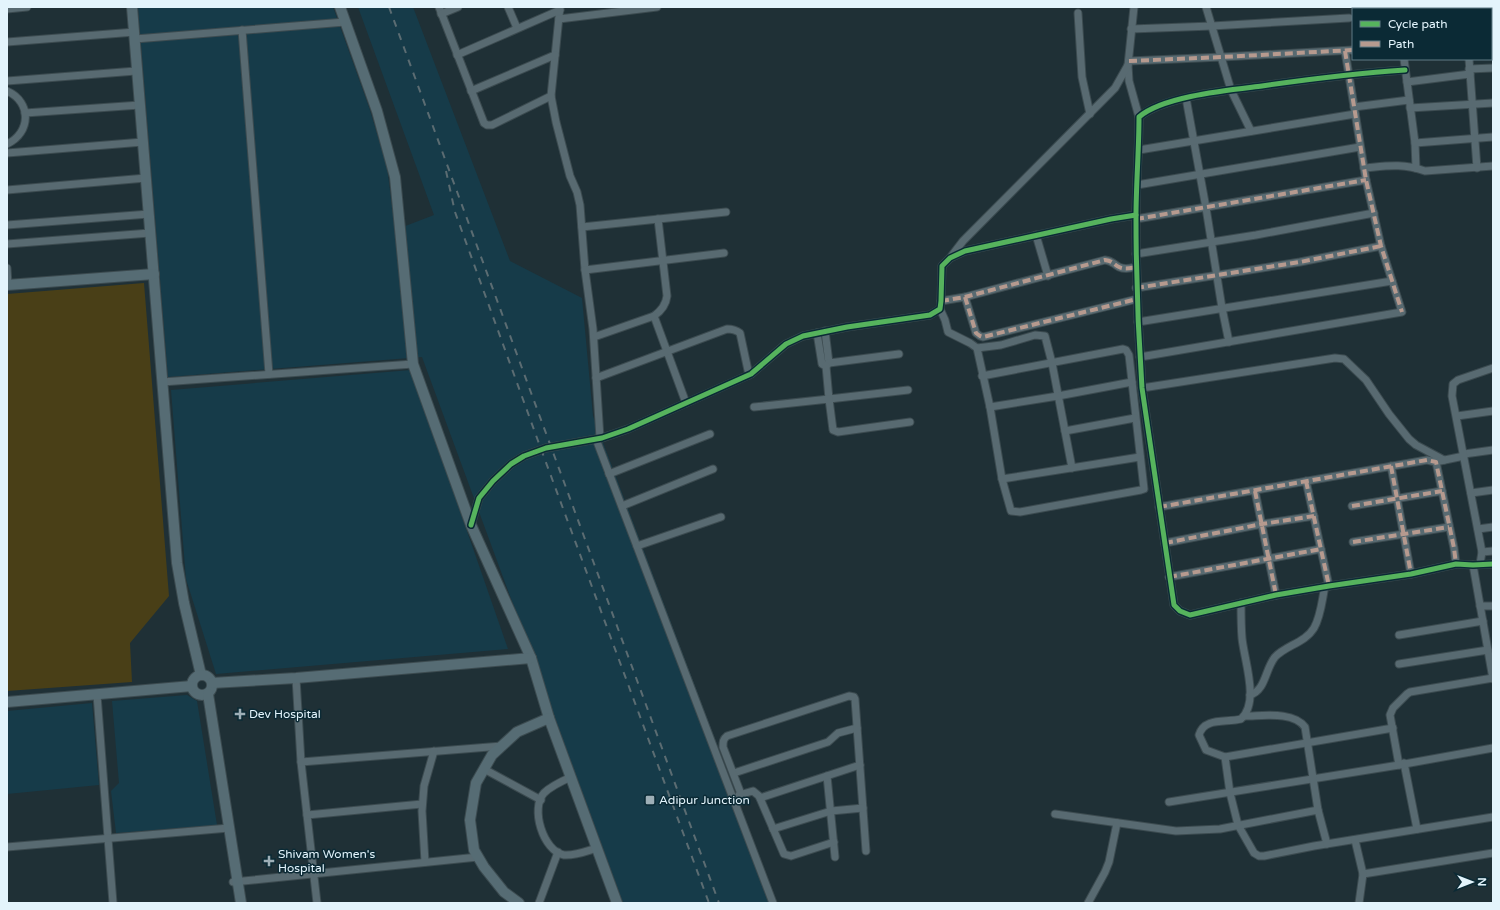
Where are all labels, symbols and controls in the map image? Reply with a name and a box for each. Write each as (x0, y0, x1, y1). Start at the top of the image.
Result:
legend (1352, 8, 1492, 60)
text: Cycle path (1388, 17, 1447, 31)
text: Path (1388, 37, 1414, 51)
place label: Dev Hospital (249, 707, 321, 721)
marker: Dev Hospital (234, 708, 246, 720)
place label: Adipur Junction (659, 793, 750, 807)
marker: Adipur Junction (644, 794, 656, 806)
place label: Shivam Women's Hospital (278, 847, 375, 875)
marker: Shivam Women's Hospital (263, 855, 275, 867)
north arrow (1452, 862, 1492, 902)
text: N (1475, 878, 1488, 886)

